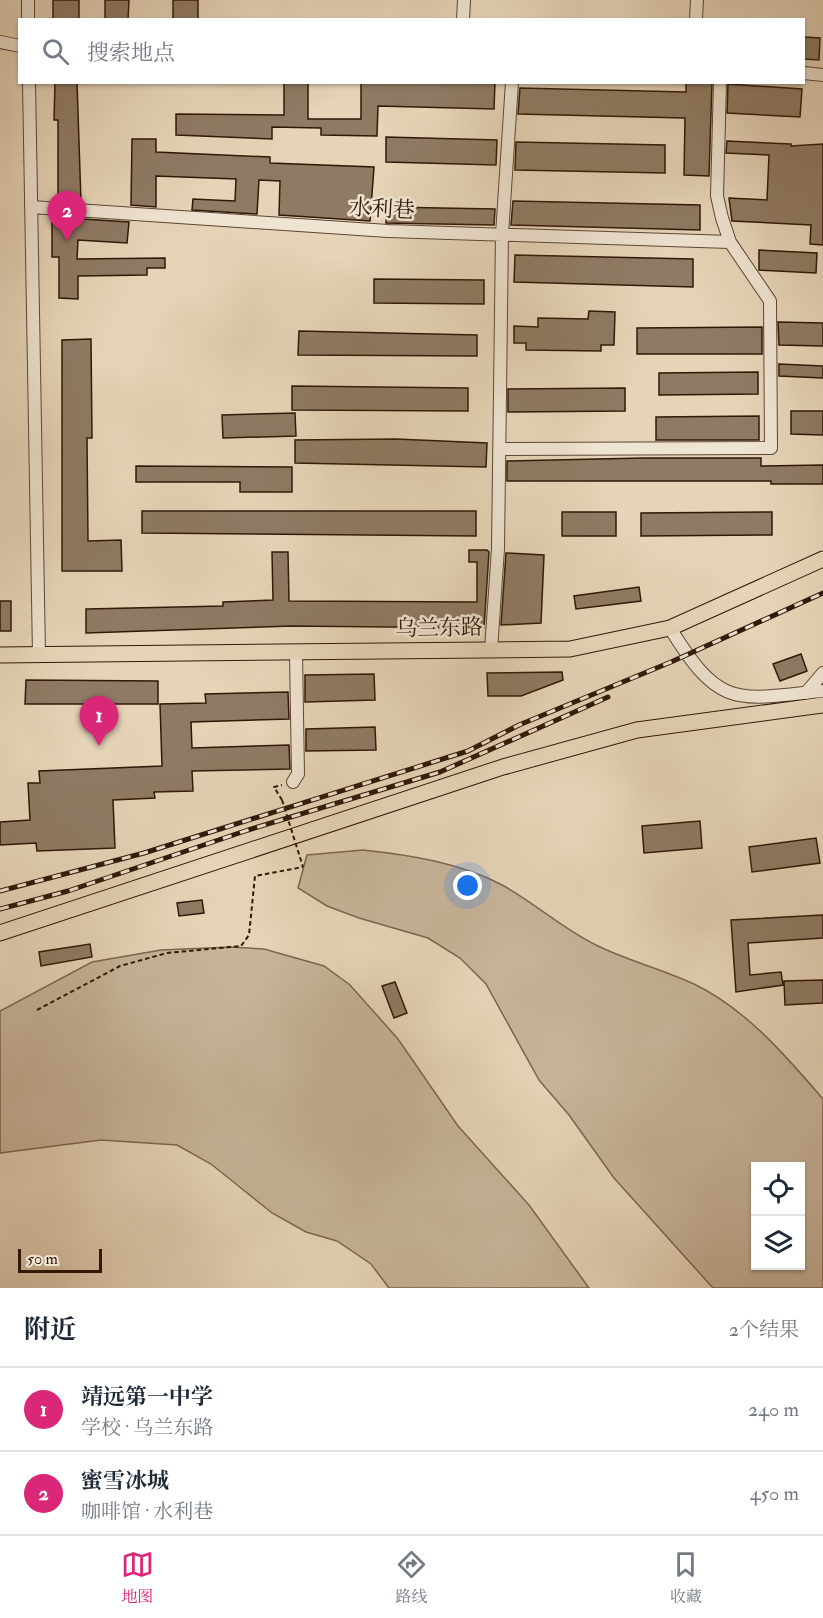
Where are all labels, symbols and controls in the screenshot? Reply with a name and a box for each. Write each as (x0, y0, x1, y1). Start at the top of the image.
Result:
search box (18, 18, 805, 84)
icon: search (39, 35, 72, 68)
text: 搜索地点 (87, 39, 175, 67)
pin: 2 (48, 192, 86, 241)
street label: 水利巷 (348, 193, 416, 225)
street label: 乌兰东路 (395, 613, 483, 643)
pin: 1 (80, 696, 118, 746)
your location (453, 871, 482, 900)
map controls (751, 1162, 805, 1270)
button: locate (751, 1162, 805, 1216)
button: layers (751, 1216, 805, 1270)
scale bar (18, 1246, 102, 1274)
text: 50 m (27, 1249, 58, 1269)
text: 附近 (24, 1314, 76, 1346)
text: 2个结果 (729, 1317, 799, 1342)
text: 靖远第一中学 (81, 1383, 213, 1411)
text: 1 (40, 1397, 47, 1422)
text: 240 m (748, 1397, 799, 1422)
text: 学校 · 乌兰东路 (81, 1415, 213, 1440)
text: 蜜雪冰城 (81, 1467, 169, 1495)
text: 2 (38, 1481, 49, 1506)
text: 450 m (750, 1481, 799, 1506)
text: 咖啡馆 · 水利巷 (81, 1499, 213, 1524)
tab: 地图 (121, 1548, 154, 1607)
tab: 路线 (395, 1548, 428, 1607)
tab: 收藏 (669, 1548, 702, 1607)

